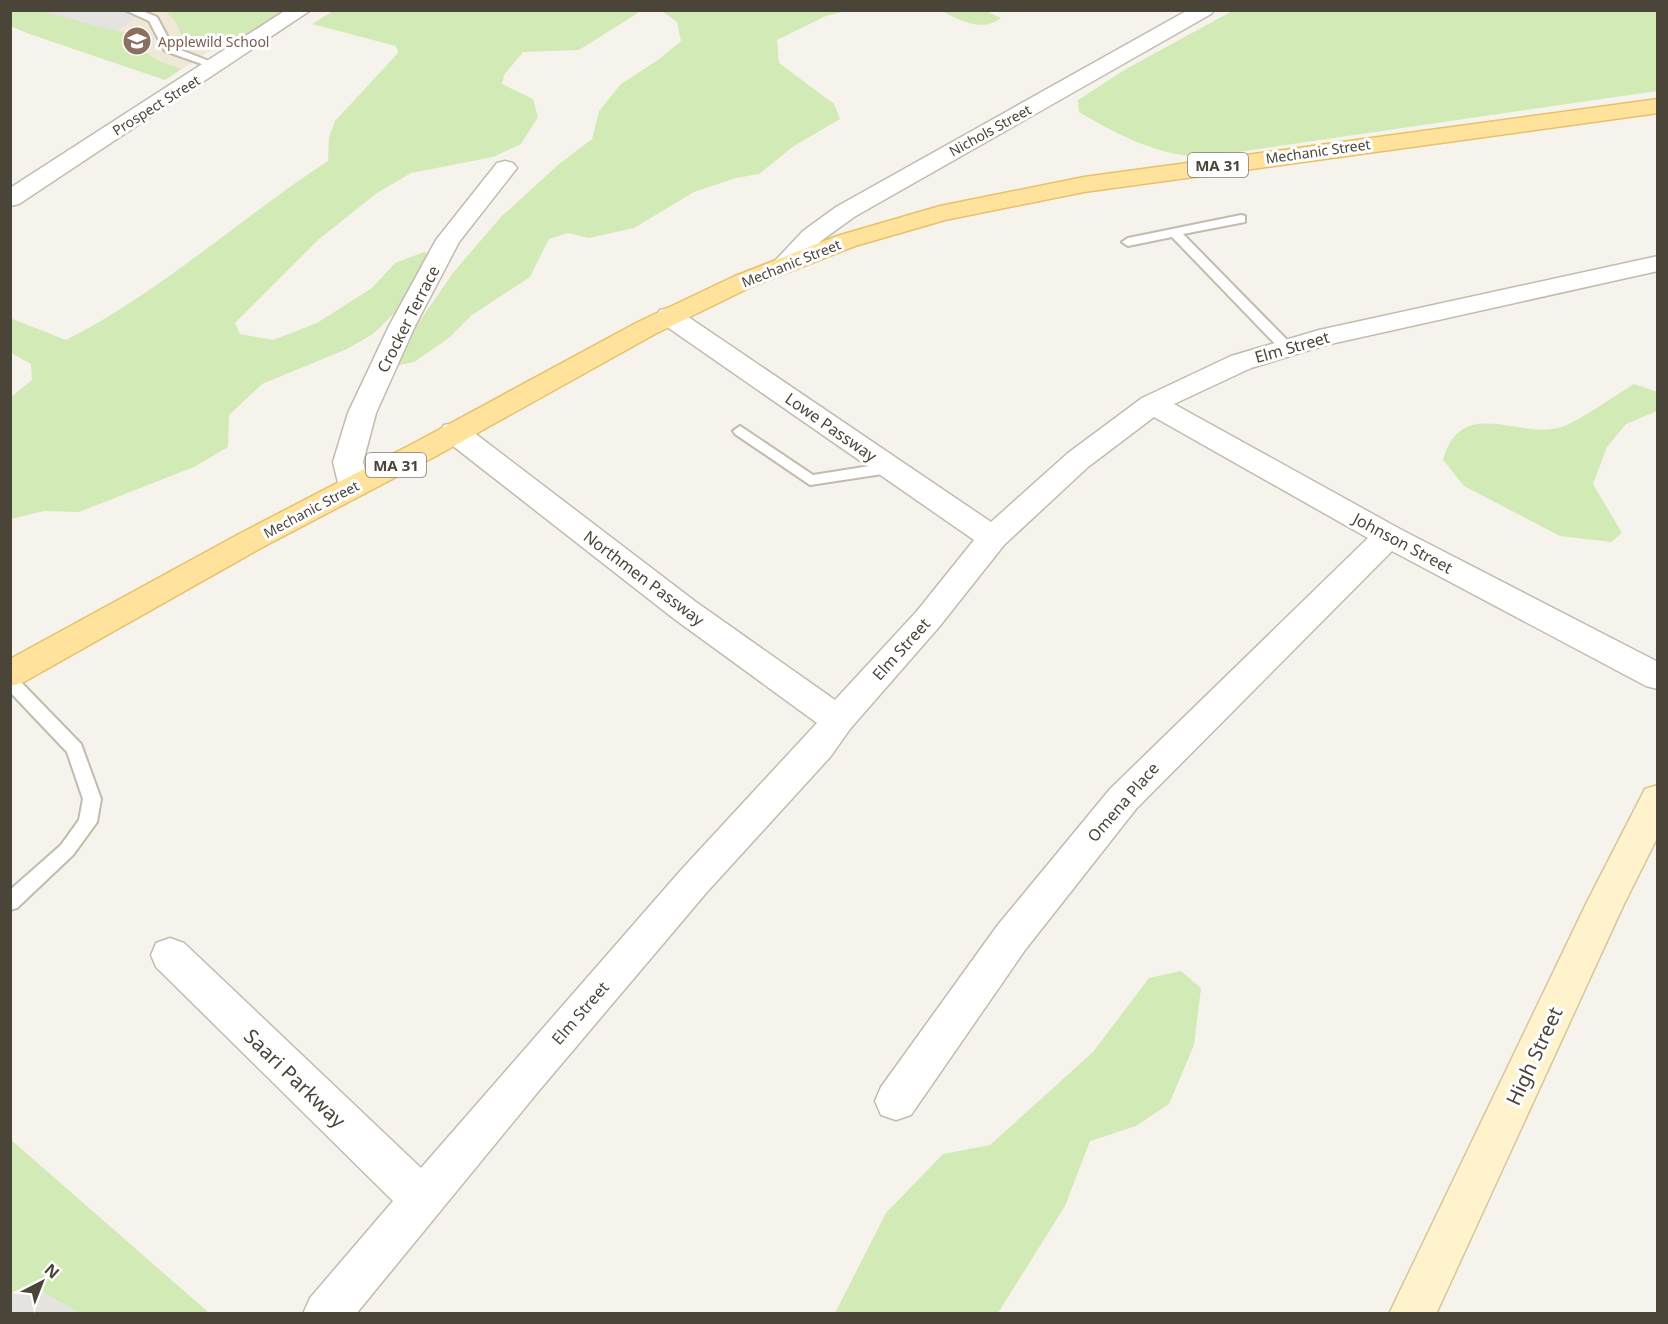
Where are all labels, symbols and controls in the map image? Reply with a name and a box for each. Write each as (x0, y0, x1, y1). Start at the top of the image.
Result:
school or university icon: Applewild School (121, 25, 153, 57)
place label: Applewild School (158, 32, 269, 51)
street label: Prospect Street (108, 70, 204, 140)
street label: Nichols Street (946, 100, 1034, 160)
street label: Mechanic Street (1264, 134, 1372, 168)
road number: MA 31 (1188, 153, 1248, 177)
street label: Mechanic Street (739, 234, 843, 292)
street label: Crocker Terrace (372, 262, 444, 376)
street label: Elm Street (1252, 326, 1332, 368)
street label: Lowe Passway (781, 387, 882, 467)
road number: MA 31 (366, 453, 426, 477)
street label: Mechanic Street (260, 476, 362, 542)
street label: Johnson Street (1348, 507, 1457, 579)
street label: Northmen Passway (579, 525, 710, 631)
street label: Elm Street (867, 613, 935, 685)
street label: Omena Place (1082, 757, 1164, 847)
street label: Elm Street (546, 977, 614, 1049)
street label: High Street (1499, 1002, 1569, 1110)
street label: Saari Parkway (238, 1023, 352, 1134)
north arrow (12, 1252, 72, 1312)
text: N (40, 1258, 64, 1283)

